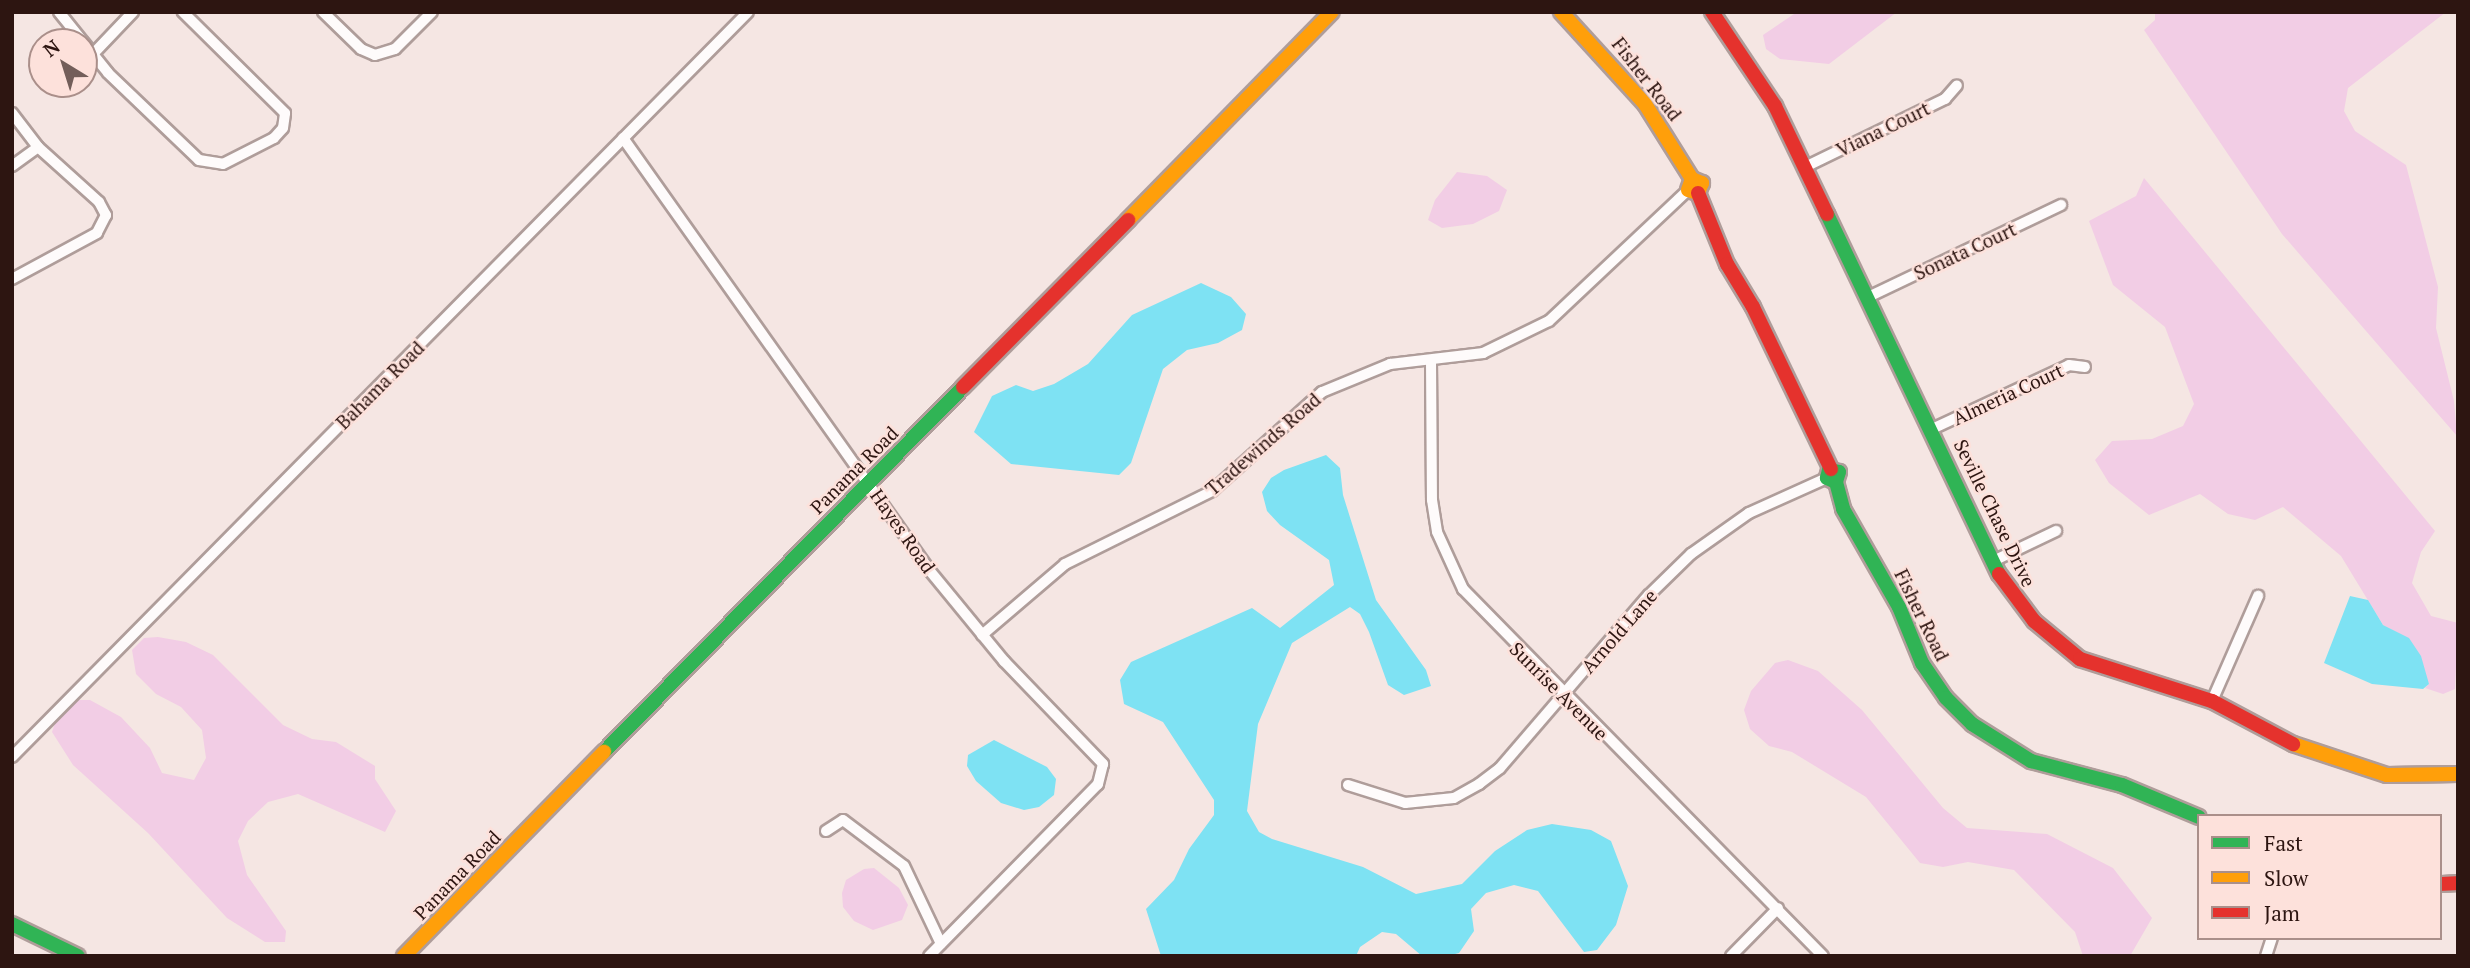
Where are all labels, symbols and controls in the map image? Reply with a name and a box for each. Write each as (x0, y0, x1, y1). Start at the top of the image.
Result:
north arrow (28, 28, 98, 98)
text: N (38, 33, 64, 62)
street label: Fisher Road (1607, 33, 1687, 125)
street label: Viana Court (1832, 97, 1934, 161)
street label: Sonata Court (1910, 217, 2020, 285)
street label: Bahama Road (331, 336, 429, 434)
street label: Almeria Court (1949, 358, 2067, 430)
street label: Tradewinds Road (1201, 388, 1325, 500)
street label: Panama Road (805, 421, 903, 519)
street label: Seville Chase Drive (1949, 436, 2041, 590)
street label: Hayes Road (866, 485, 940, 577)
street label: Fisher Road (1890, 565, 1954, 665)
street label: Arnold Lane (1576, 584, 1662, 678)
street label: Sunrise Avenue (1505, 637, 1613, 745)
legend (2197, 814, 2442, 940)
street label: Panama Road (409, 826, 505, 924)
text: Fast (2264, 829, 2303, 857)
text: Slow (2264, 864, 2308, 892)
text: Jam (2264, 899, 2300, 927)

